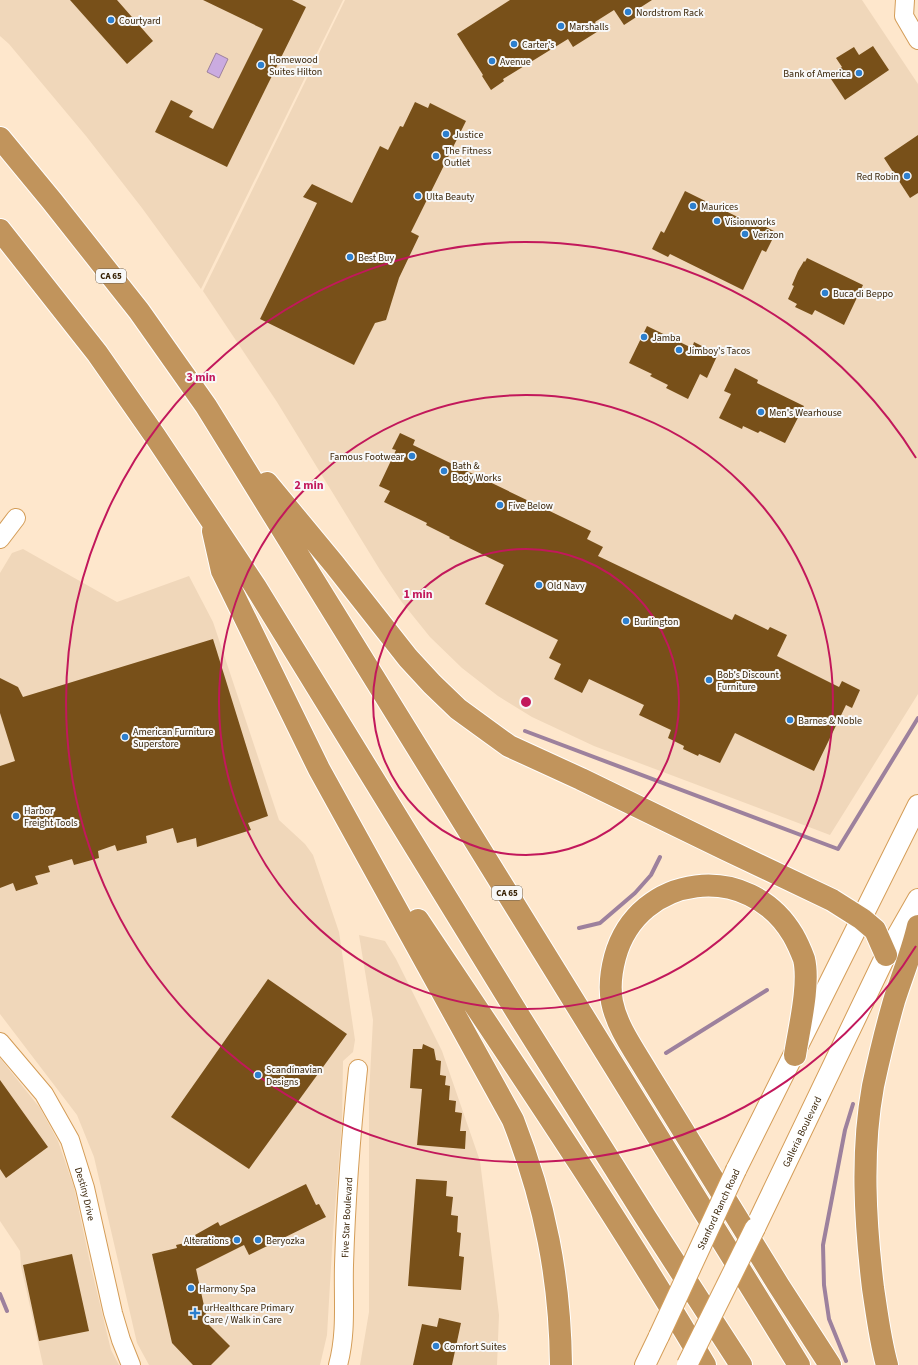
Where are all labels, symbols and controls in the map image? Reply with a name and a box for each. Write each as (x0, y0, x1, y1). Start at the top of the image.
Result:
place label: Nordstrom Rack (636, 6, 704, 20)
marker: Nordstrom Rack (623, 7, 633, 17)
place label: Courtyard (119, 14, 161, 28)
marker: Courtyard (106, 15, 116, 25)
place label: Marshalls (569, 20, 609, 34)
marker: Marshalls (556, 21, 566, 31)
place label: Carter's (522, 38, 554, 52)
marker: Carter's (509, 39, 519, 49)
place label: Homewood Suites Hilton (269, 53, 322, 79)
place label: Avenue (500, 55, 531, 69)
marker: Avenue (487, 56, 497, 66)
marker: Homewood Suites Hilton (256, 60, 266, 70)
place label: Bank of America (783, 67, 851, 81)
marker: Bank of America (854, 68, 864, 78)
place label: Justice (454, 128, 483, 142)
marker: Justice (441, 129, 451, 139)
place label: The Fitness Outlet (444, 144, 491, 170)
marker: The Fitness Outlet (431, 151, 441, 161)
place label: Red Robin (856, 170, 899, 184)
marker: Red Robin (902, 171, 912, 181)
place label: Ulta Beauty (426, 190, 475, 204)
marker: Ulta Beauty (413, 191, 423, 201)
place label: Maurices (701, 200, 738, 214)
marker: Maurices (688, 201, 698, 211)
place label: Visionworks (725, 215, 775, 229)
marker: Visionworks (712, 216, 722, 226)
place label: Verizon (753, 228, 784, 242)
marker: Verizon (740, 229, 750, 239)
place label: Best Buy (358, 251, 395, 265)
marker: Best Buy (345, 252, 355, 262)
road number: CA 65 (96, 269, 126, 283)
place label: Buca di Beppo (833, 287, 893, 301)
marker: Buca di Beppo (820, 288, 830, 298)
place label: Jamba (652, 331, 681, 345)
marker: Jamba (639, 332, 649, 342)
place label: Jimboy's Tacos (687, 344, 750, 358)
marker: Jimboy's Tacos (674, 345, 684, 355)
text: 3 min (186, 369, 216, 386)
place label: Men's Wearhouse (769, 406, 842, 420)
marker: Men's Wearhouse (756, 407, 766, 417)
place label: Famous Footwear (330, 450, 405, 464)
marker: Famous Footwear (407, 451, 417, 461)
place label: Bath & Body Works (452, 459, 501, 485)
marker: Bath & Body Works (439, 466, 449, 476)
text: 2 min (294, 477, 324, 494)
place label: Five Below (508, 499, 553, 513)
marker: Five Below (495, 500, 505, 510)
place label: Old Navy (547, 579, 585, 593)
marker: Old Navy (534, 580, 544, 590)
text: 1 min (403, 586, 433, 603)
place label: Burlington (634, 615, 678, 629)
marker: Burlington (621, 616, 631, 626)
place label: Bob's Discount Furniture (717, 668, 779, 694)
marker: Bob's Discount Furniture (704, 675, 714, 685)
centre of rings (519, 695, 533, 709)
place label: Barnes & Noble (798, 714, 862, 728)
marker: Barnes & Noble (785, 715, 795, 725)
place label: American Furniture Superstore (133, 725, 213, 751)
marker: American Furniture Superstore (120, 732, 130, 742)
place label: Harbor Freight Tools (24, 804, 78, 830)
marker: Harbor Freight Tools (11, 811, 21, 821)
road number: CA 65 (492, 886, 522, 900)
place label: Scandinavian Designs (266, 1063, 322, 1089)
marker: Scandinavian Designs (253, 1070, 263, 1080)
street label: Galleria Boulevard (779, 1094, 825, 1170)
street label: Destiny Drive (71, 1166, 98, 1222)
street label: Stanford Ranch Road (694, 1167, 744, 1252)
street label: Five Star Boulevard (338, 1177, 356, 1258)
place label: Alterations (184, 1234, 229, 1248)
place label: Beryozka (266, 1234, 305, 1248)
marker: Alterations (232, 1235, 242, 1245)
marker: Beryozka (253, 1235, 263, 1245)
place label: Harmony Spa (199, 1282, 256, 1296)
marker: Harmony Spa (186, 1283, 196, 1293)
place label: urHealthcare Primary Care / Walk in Care (204, 1301, 294, 1327)
marker: urHealthcare Primary Care / Walk in Care (189, 1307, 201, 1319)
place label: Comfort Suites (444, 1340, 506, 1354)
marker: Comfort Suites (431, 1341, 441, 1351)

